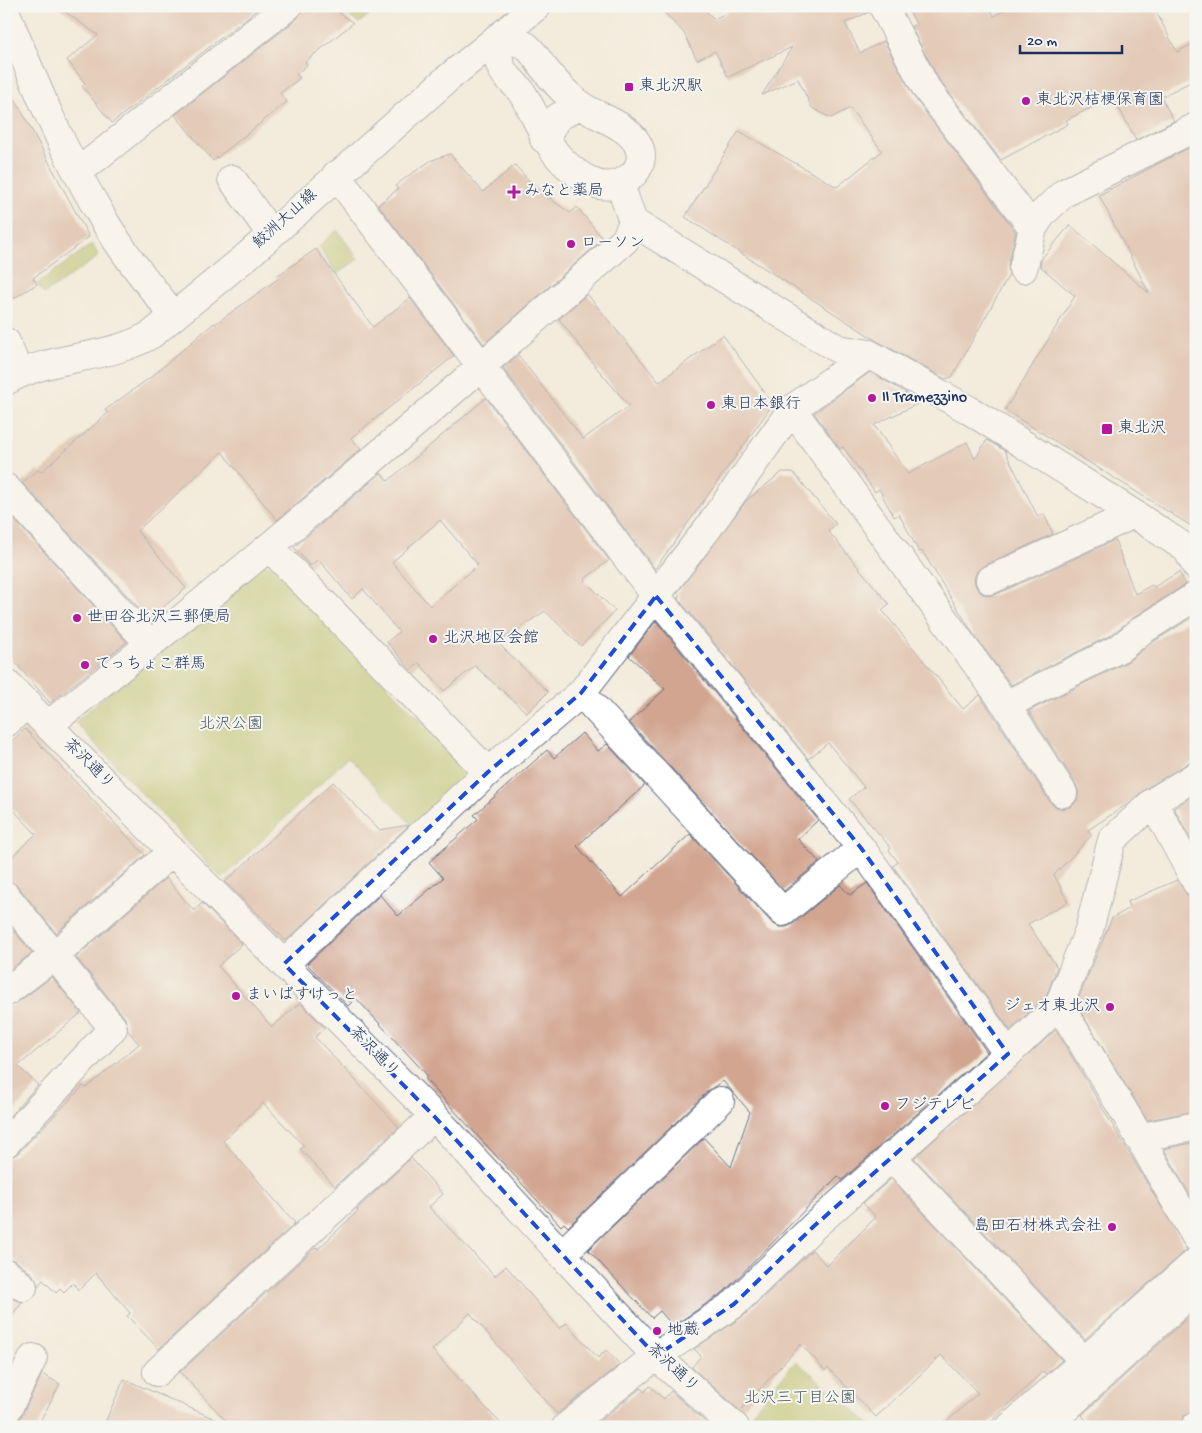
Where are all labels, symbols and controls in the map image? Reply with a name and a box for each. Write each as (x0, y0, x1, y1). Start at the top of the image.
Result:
scale bar (1020, 22, 1122, 54)
text: 20 m (1027, 33, 1057, 51)
place label: 東北沢駅 (639, 76, 703, 97)
marker: 東北沢駅 (623, 81, 635, 93)
place label: 東北沢桔梗保育園 (1036, 90, 1164, 111)
marker: 東北沢桔梗保育園 (1020, 95, 1032, 107)
place label: みなと薬局 (524, 182, 604, 202)
street label: 鮫洲大山線 (249, 185, 322, 254)
marker: みなと薬局 (508, 186, 520, 198)
place label: ローソン (581, 235, 645, 254)
marker: ローソン (565, 238, 577, 250)
place label: Il Tramezzino (882, 389, 967, 408)
marker: Il Tramezzino (866, 392, 878, 404)
place label: 東日本銀行 (721, 394, 801, 415)
marker: 東日本銀行 (705, 399, 717, 411)
place label: 東北沢 (1118, 418, 1166, 439)
marker: 東北沢 (1100, 422, 1114, 436)
place label: 世田谷北沢三郵便局 (87, 608, 231, 628)
marker: 世田谷北沢三郵便局 (71, 612, 83, 624)
place label: 北沢地区会館 (443, 628, 539, 649)
marker: 北沢地区会館 (427, 633, 439, 645)
place label: てっちょこ群馬 (95, 655, 206, 675)
marker: てっちょこ群馬 (79, 659, 91, 671)
park label: 北沢公園 (199, 715, 263, 735)
street label: 茶沢通り (59, 735, 118, 794)
place label: まいばすけっと (246, 986, 358, 1006)
marker: まいばすけっと (230, 990, 242, 1002)
place label: ジェオ東北沢 (1004, 996, 1100, 1017)
marker: ジェオ東北沢 (1104, 1001, 1116, 1013)
street label: 茶沢通り (344, 1023, 403, 1083)
place label: フジテレビ (895, 1096, 975, 1116)
marker: フジテレビ (879, 1100, 891, 1112)
place label: 島田石材株式会社 (974, 1216, 1102, 1237)
marker: 島田石材株式会社 (1106, 1221, 1118, 1233)
place label: 地蔵 (667, 1321, 699, 1341)
marker: 地蔵 (651, 1325, 663, 1337)
street label: 茶沢通り (642, 1339, 703, 1398)
park label: 北沢三丁目公園 (744, 1389, 856, 1409)

